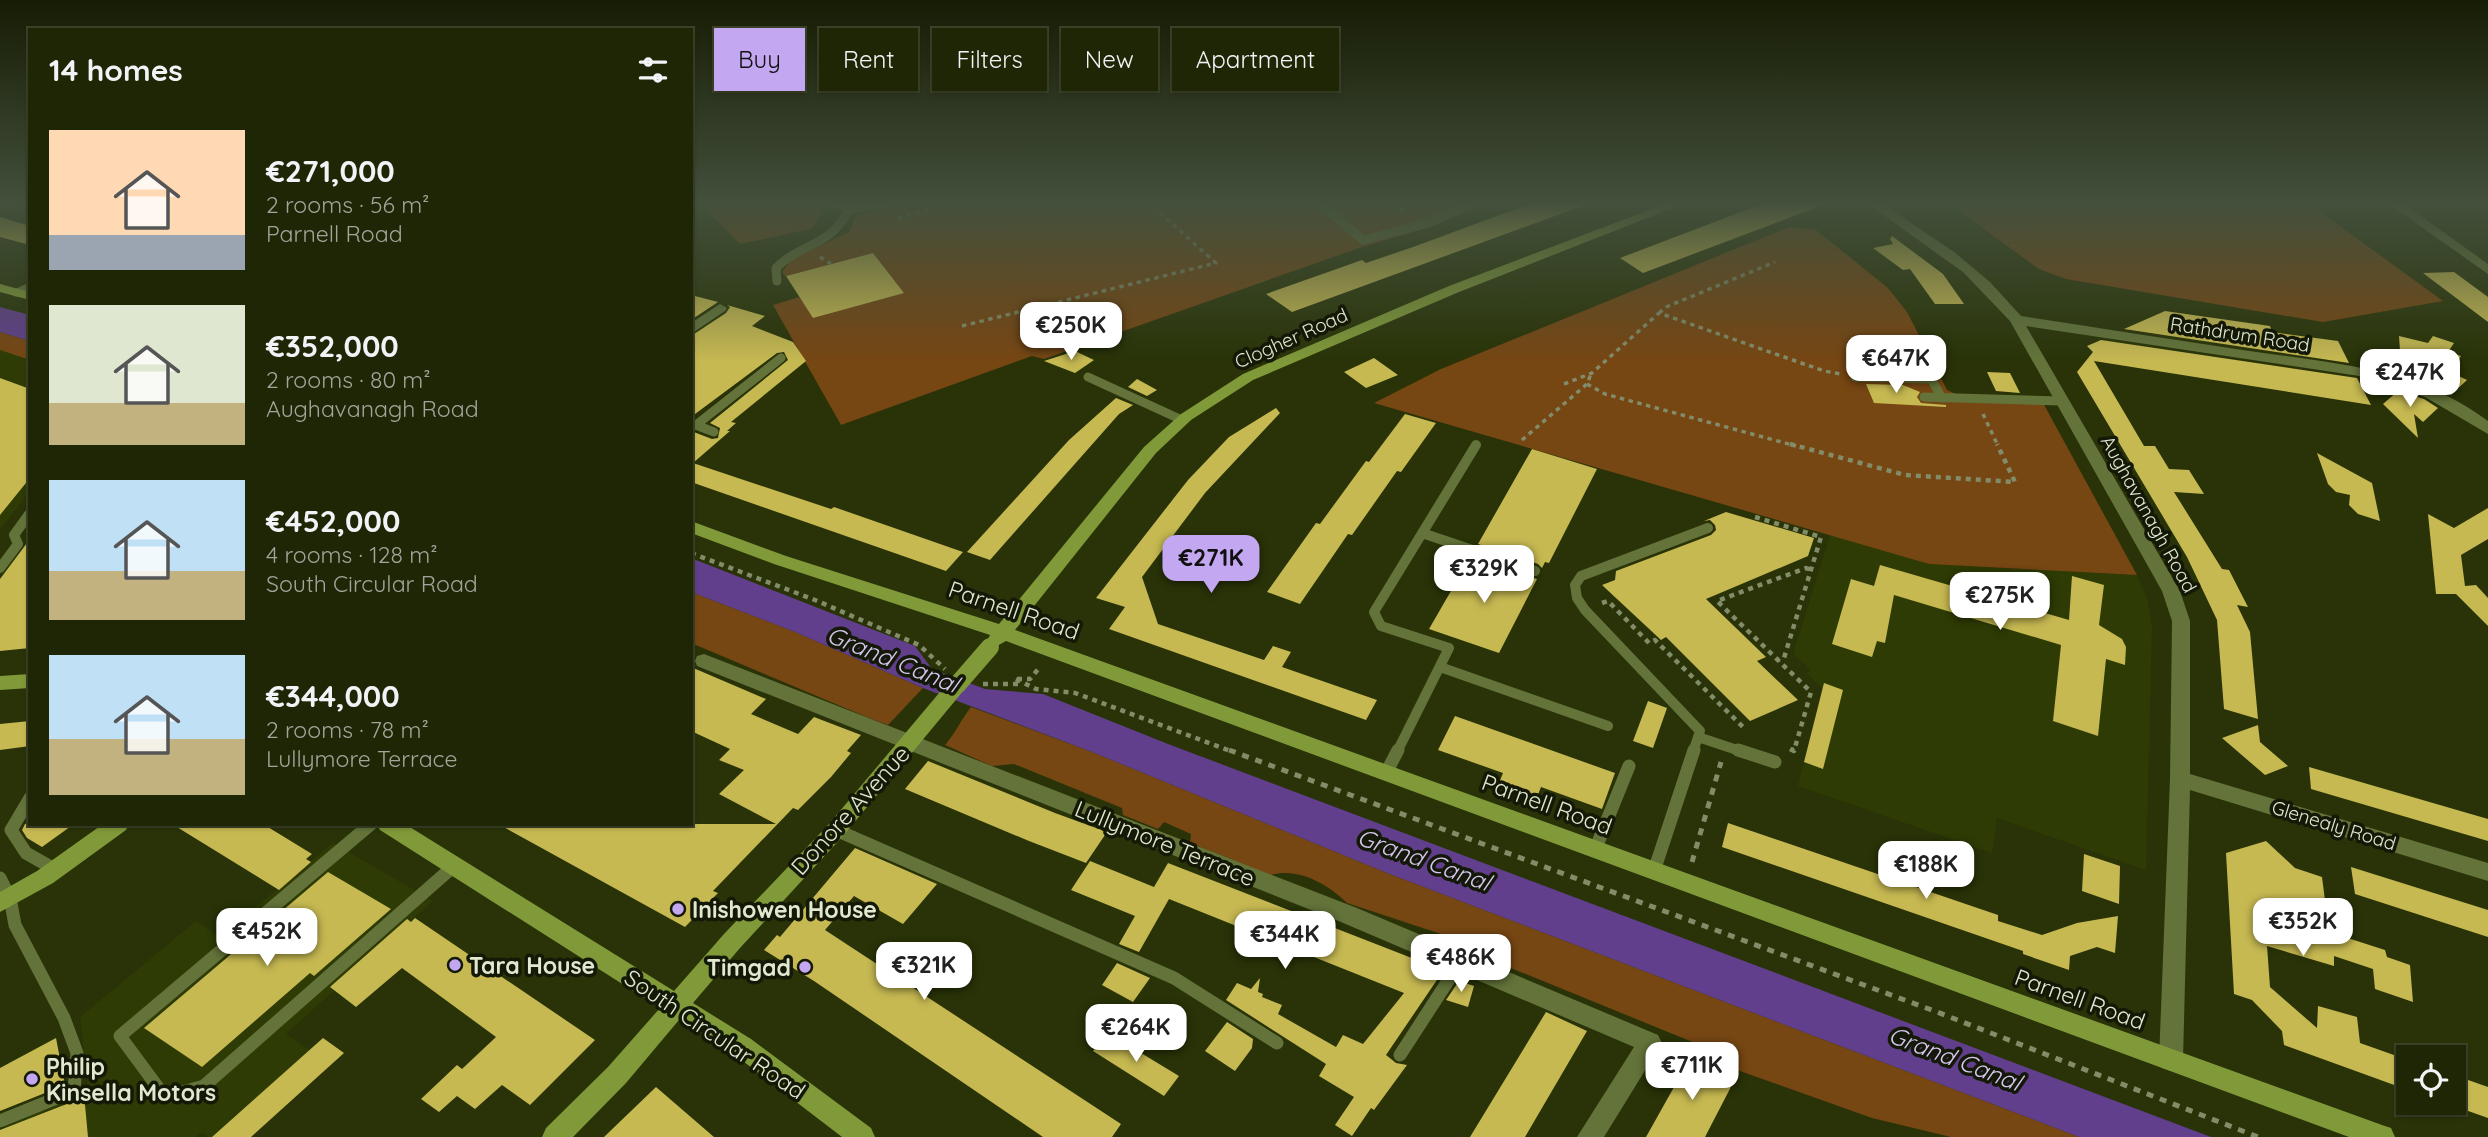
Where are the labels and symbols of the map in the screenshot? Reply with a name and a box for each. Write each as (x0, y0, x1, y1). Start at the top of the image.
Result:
pin: €250K (1022, 302, 1120, 362)
street label: Clogher Road (1231, 302, 1351, 374)
street label: Rathdrum Road (2169, 311, 2311, 357)
pin: €647K (1847, 336, 1945, 395)
pin: €247K (2361, 350, 2459, 409)
street label: Aughavanagh Road (2096, 431, 2202, 597)
pin: €271K (1162, 536, 1260, 595)
pin: €329K (1435, 546, 1533, 605)
pin: €275K (1951, 572, 2049, 632)
street label: Parnell Road (945, 574, 1083, 646)
water label: Grand Canal (823, 619, 965, 700)
street label: Donore Avenue (784, 739, 916, 881)
street label: Parnell Road (1478, 767, 1616, 841)
street label: Lullymore Terrace (1071, 794, 1259, 892)
street label: Glenealy Road (2269, 795, 2399, 855)
water label: Grand Canal (1353, 821, 1497, 898)
pin: €188K (1877, 842, 1975, 901)
place label: Inishowen House (692, 895, 877, 924)
pin: €352K (2254, 898, 2352, 958)
marker: Inishowen House (670, 901, 686, 917)
pin: €452K (218, 908, 316, 968)
pin: €344K (1236, 912, 1334, 971)
pin: €486K (1412, 934, 1510, 994)
pin: €321K (875, 942, 973, 1002)
place label: Tara House (469, 951, 595, 980)
place label: Timgad (707, 953, 791, 982)
marker: Tara House (447, 957, 463, 973)
marker: Timgad (797, 959, 813, 975)
street label: Parnell Road (2011, 962, 2149, 1036)
street label: South Circular Road (619, 963, 811, 1105)
pin: €264K (1087, 1004, 1185, 1064)
water label: Grand Canal (1885, 1019, 2028, 1098)
pin: €711K (1643, 1042, 1741, 1102)
place label: Philip Kinsella Motors (46, 1052, 216, 1107)
marker: Philip Kinsella Motors (24, 1071, 40, 1087)

